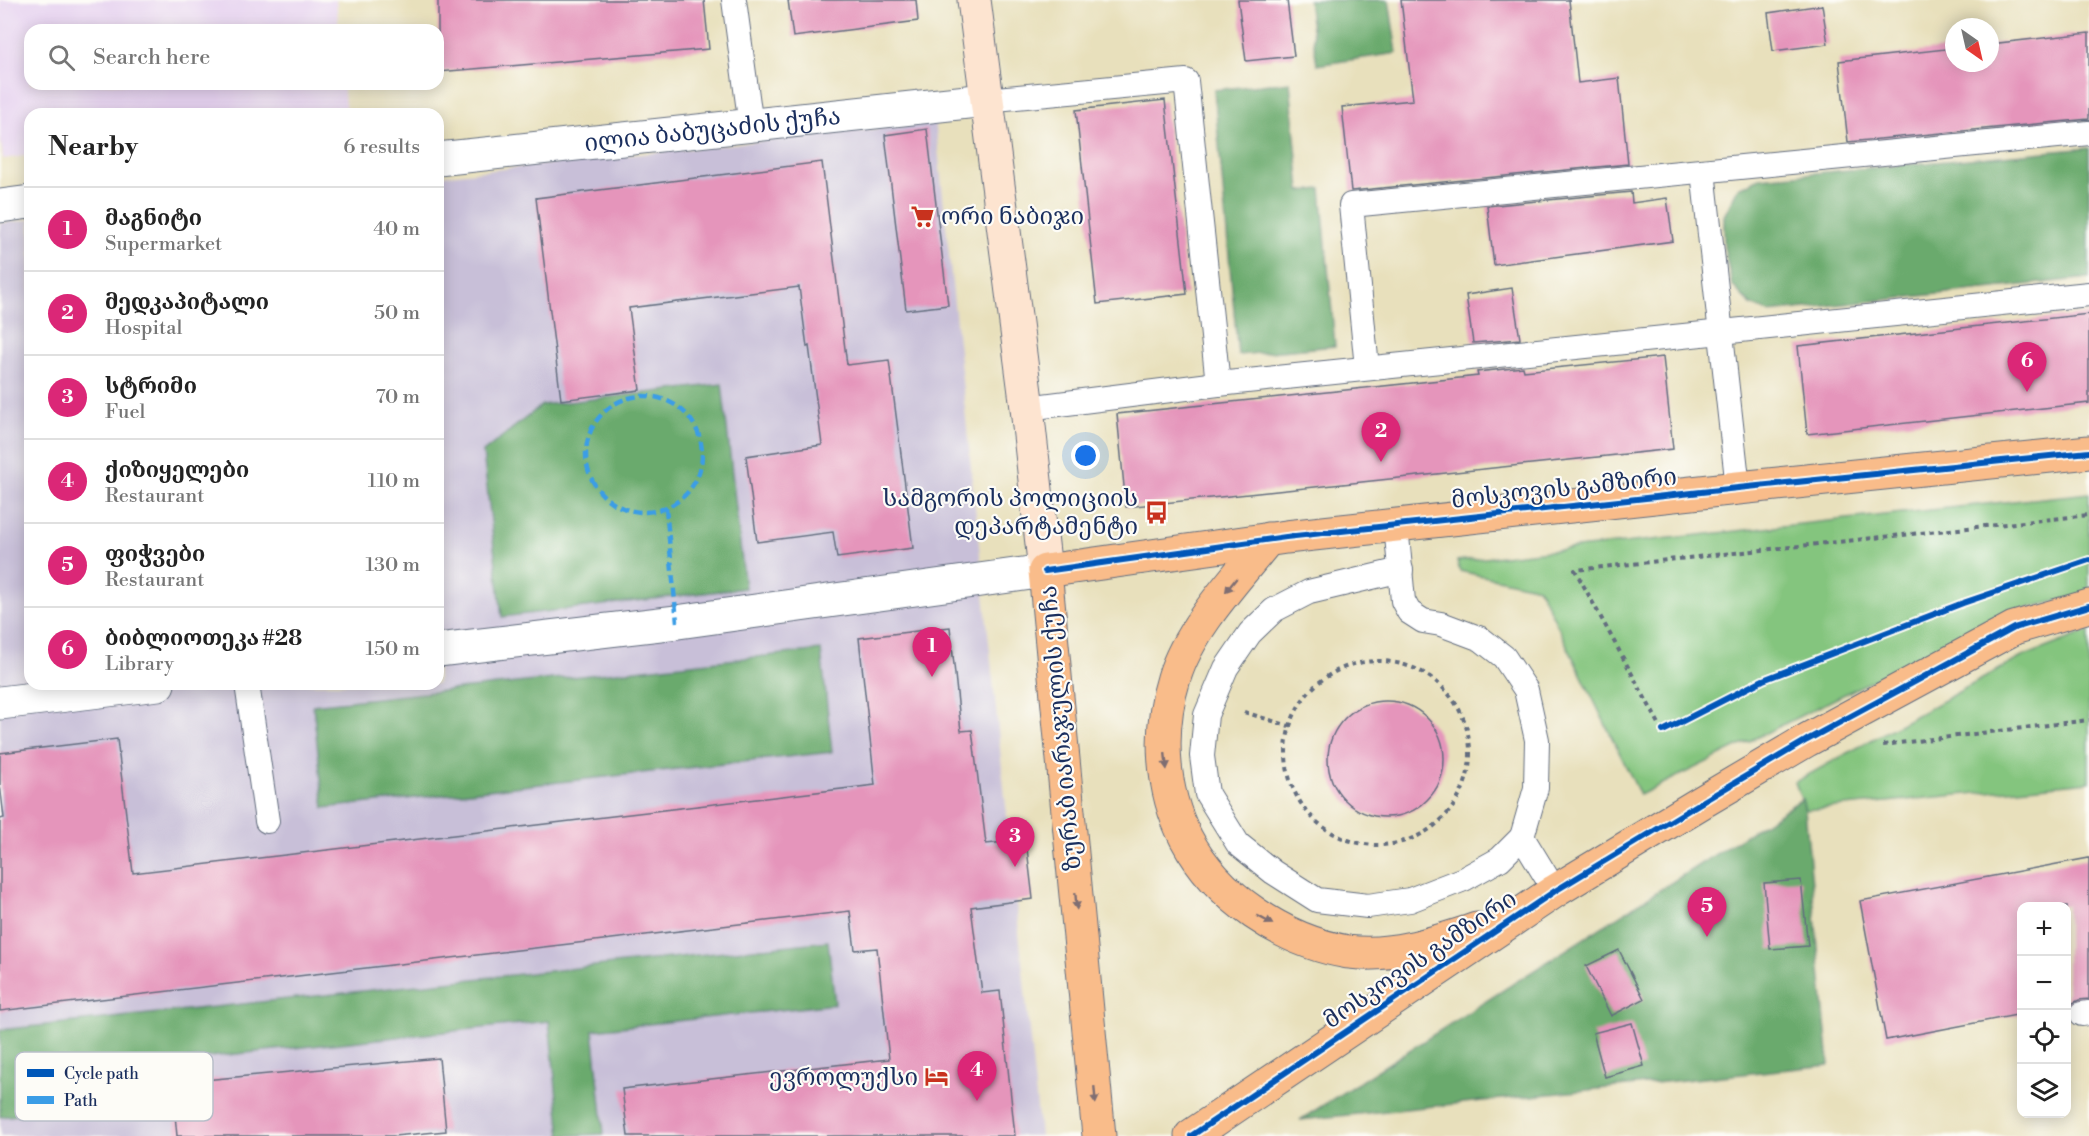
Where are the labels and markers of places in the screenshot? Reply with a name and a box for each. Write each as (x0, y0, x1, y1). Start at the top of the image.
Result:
place label: ორი ნაბიჯი (941, 202, 1084, 232)
supermarket icon: ორი ნაბიჯი (910, 203, 936, 229)
pin: 6 (2008, 342, 2046, 392)
pin: 2 (1362, 412, 1400, 462)
place label: სამგორის პოლიციის დეპარტამენტი (883, 484, 1138, 542)
bus stop icon: სამგორის პოლიციის დეპარტამენტი (1143, 499, 1169, 525)
pin: 1 (912, 628, 952, 677)
pin: 3 (996, 818, 1034, 867)
pin: 5 (1688, 888, 1726, 937)
pin: 4 (958, 1052, 996, 1101)
place label: ევროლუქსი (769, 1063, 918, 1093)
hotel icon: ევროლუქსი (923, 1064, 949, 1090)

